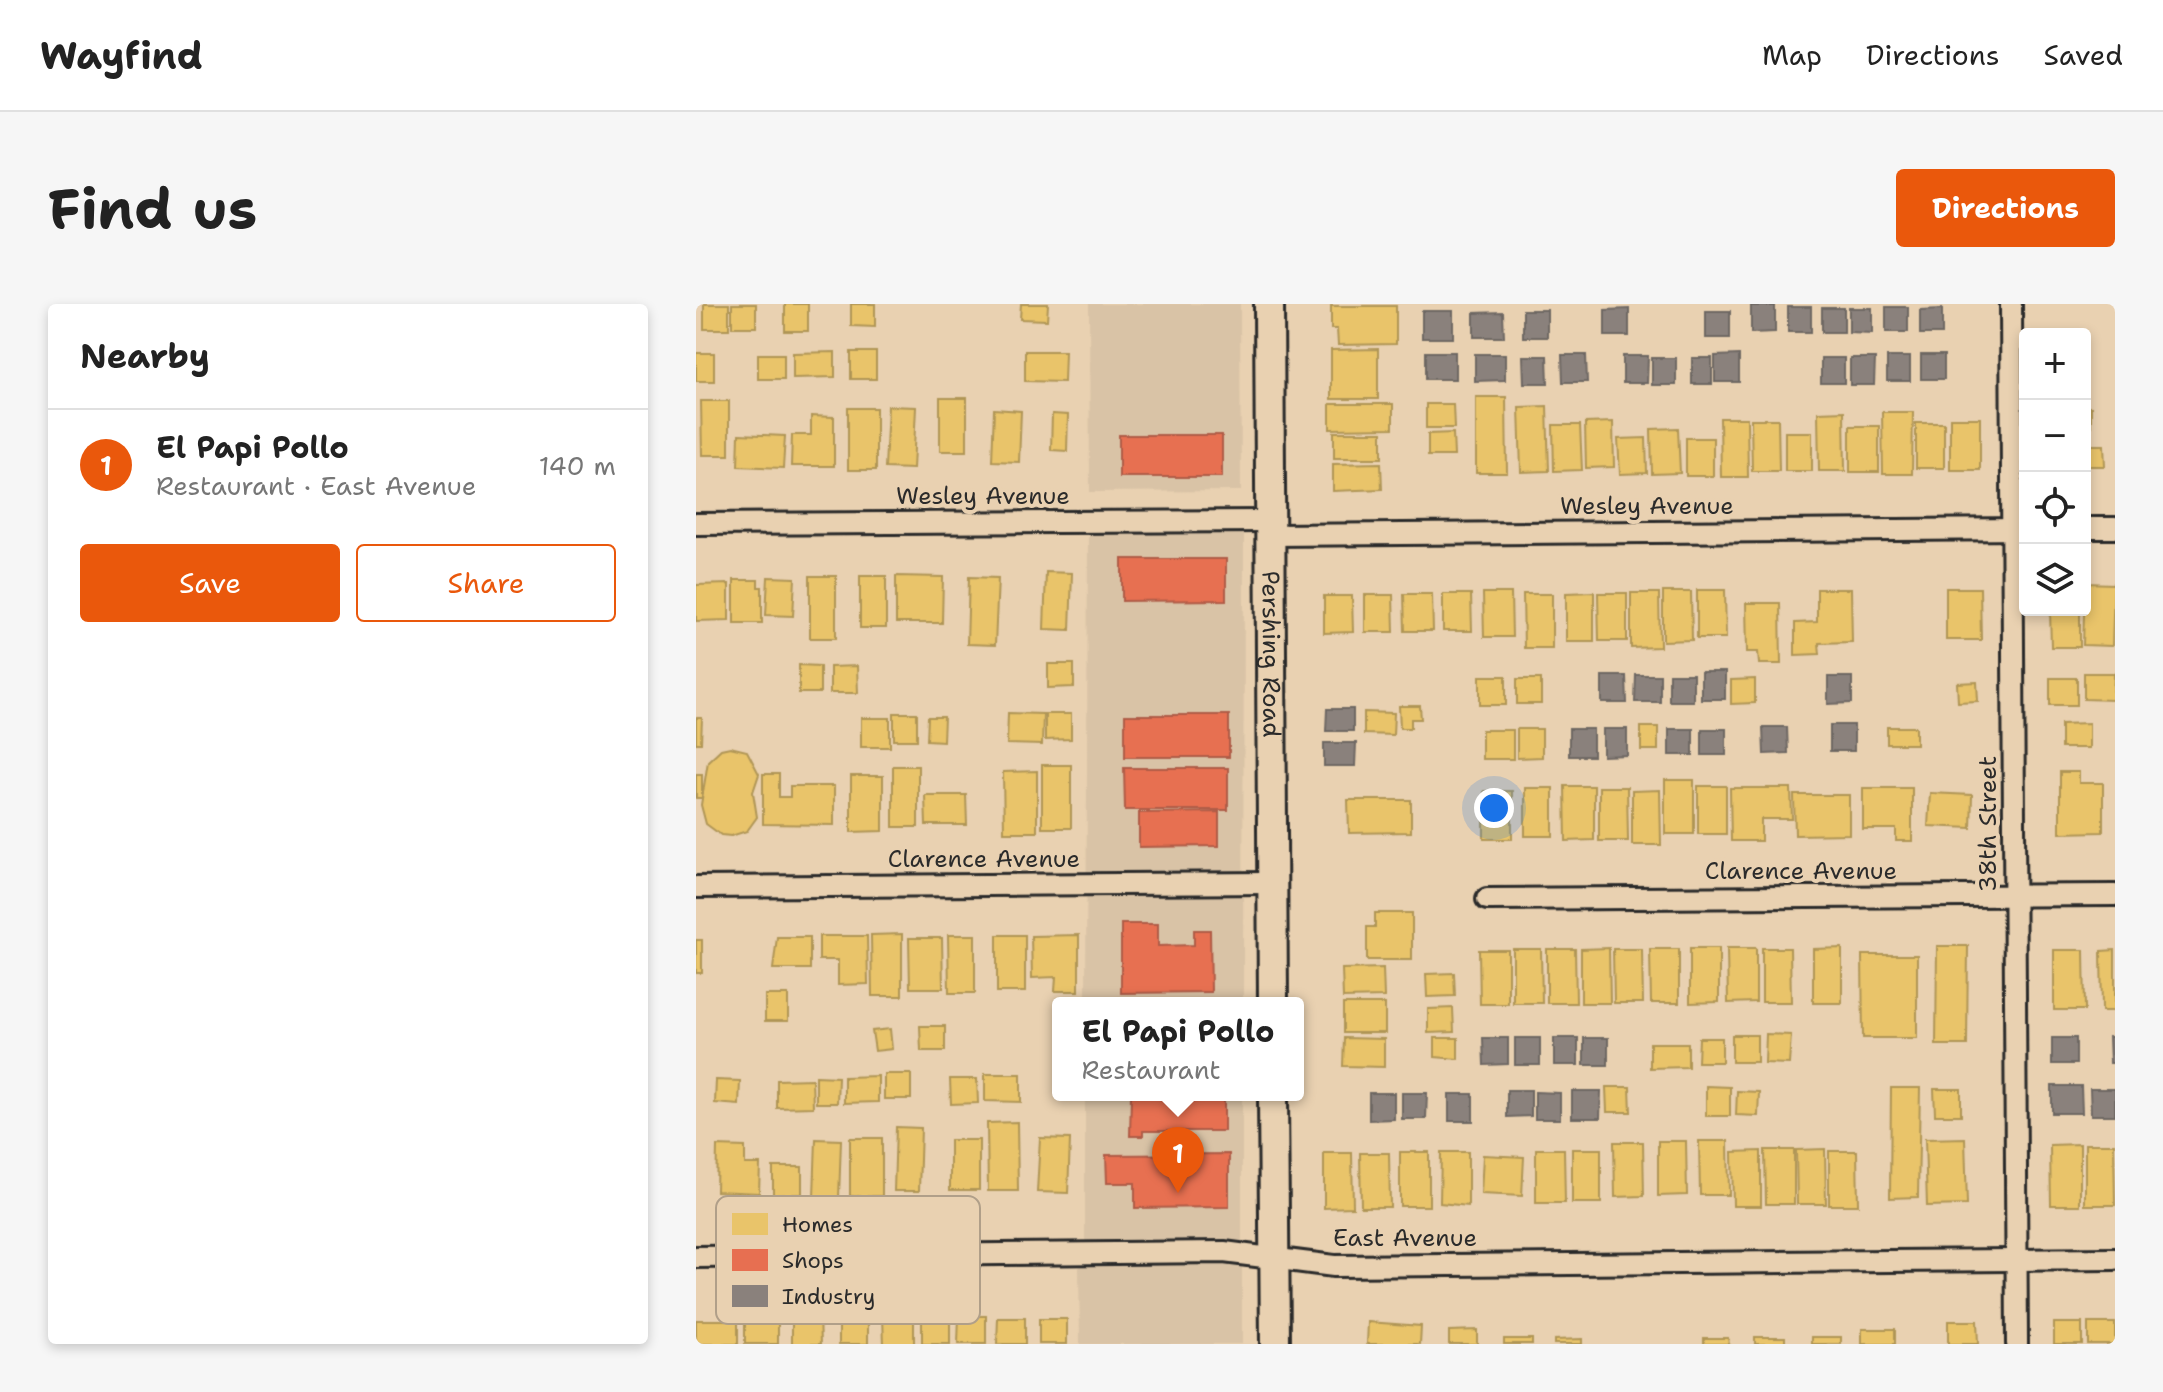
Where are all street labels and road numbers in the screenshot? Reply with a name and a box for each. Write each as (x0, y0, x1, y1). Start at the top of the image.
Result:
street label: Wesley Avenue (896, 480, 1070, 512)
street label: Wesley Avenue (1560, 490, 1734, 522)
street label: Pershing Road (1255, 571, 1287, 737)
street label: 38th Street (1972, 756, 2004, 892)
street label: Clarence Avenue (888, 843, 1080, 875)
street label: Clarence Avenue (1705, 855, 1897, 887)
street label: East Avenue (1333, 1222, 1477, 1254)

